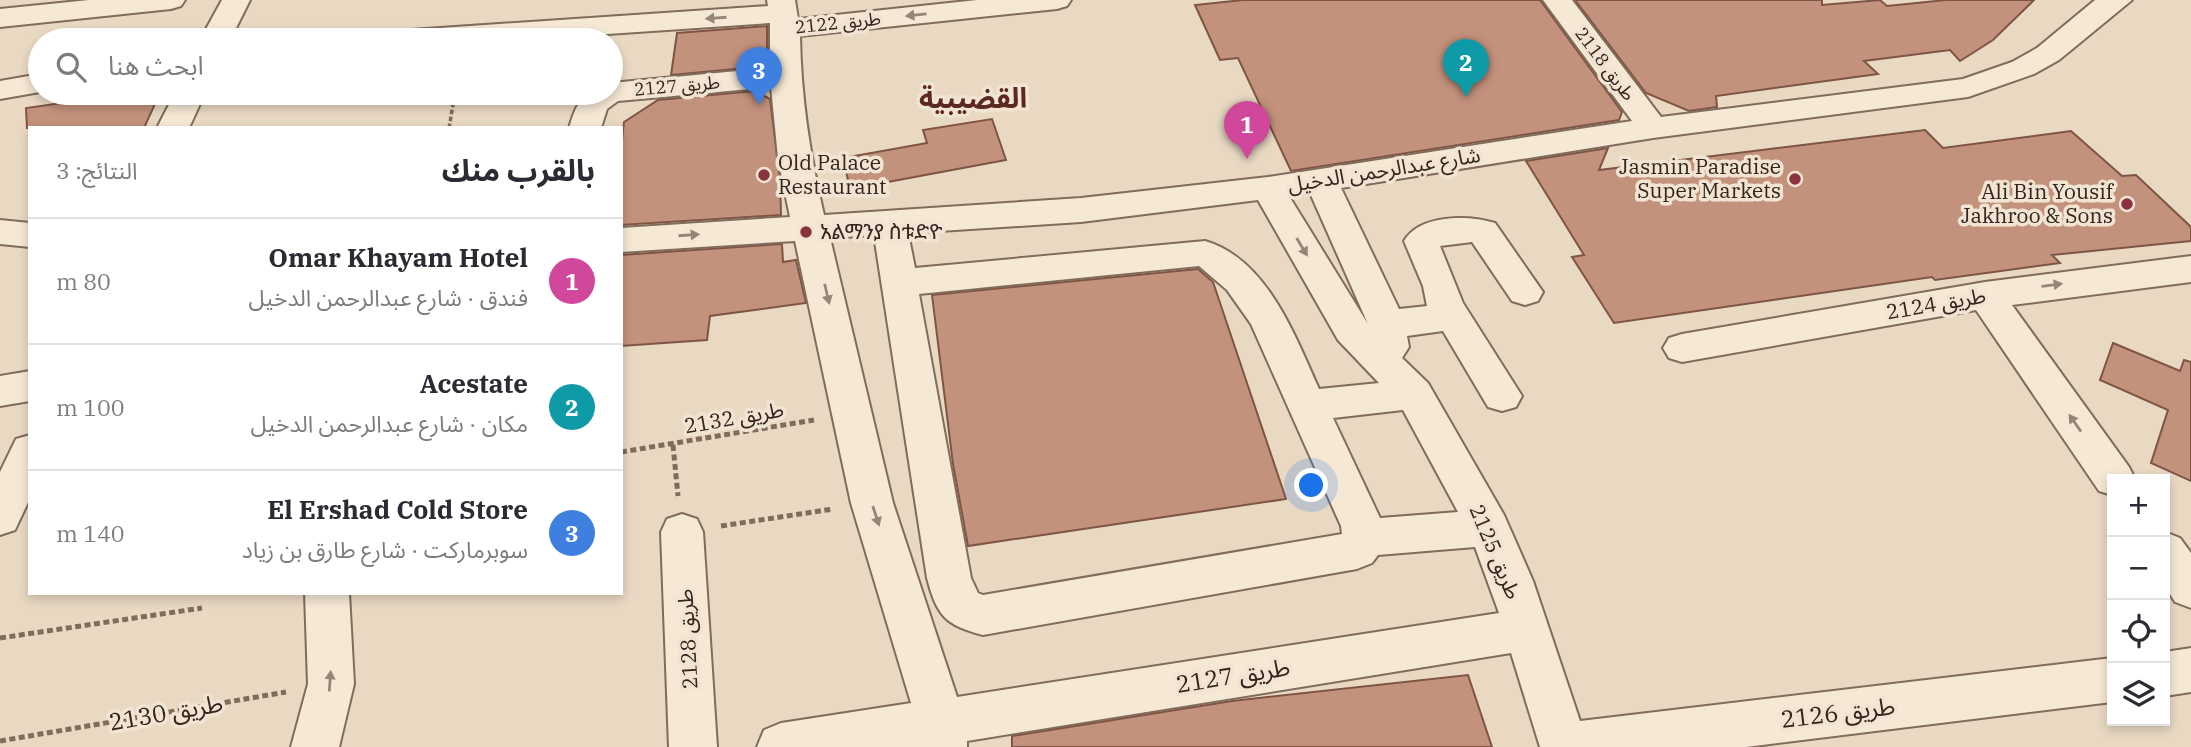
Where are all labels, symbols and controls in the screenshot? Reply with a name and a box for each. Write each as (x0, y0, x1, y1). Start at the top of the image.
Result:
street label: طريق 2122 (794, 7, 882, 38)
one-way arrow (905, 10, 927, 21)
one-way arrow (705, 13, 727, 24)
street label: طريق 2118 (1570, 22, 1640, 105)
search box (28, 28, 623, 105)
pin: 2 (1443, 39, 1489, 97)
pin: 3 (736, 47, 782, 105)
icon: search (52, 48, 90, 86)
text: ابحث هنا (108, 48, 204, 82)
street label: طريق 2127 (633, 70, 721, 101)
district label: القضيبية (919, 79, 1027, 116)
pin: 1 (1224, 101, 1270, 159)
street label: شارع عبدالرحمن الدخيل (1286, 140, 1482, 200)
place label: Old Palace Restaurant (778, 148, 887, 200)
text: بالقرب منك (442, 150, 595, 189)
place label: Jasmin Paradise Super Markets (1619, 152, 1781, 204)
text: النتائج: 3 (56, 155, 138, 185)
marker: Old Palace Restaurant (756, 167, 772, 183)
marker: Jasmin Paradise Super Markets (1787, 171, 1803, 187)
place label: Ali Bin Yousif Jakhroo & Sons (1961, 177, 2115, 229)
marker: Ali Bin Yousif Jakhroo & Sons (2119, 196, 2135, 212)
place label: አልማንያ ስቱድዮ (820, 217, 943, 245)
marker: አልማንያ ስቱድዮ (798, 224, 814, 240)
one-way arrow (679, 230, 701, 241)
one-way arrow (1296, 238, 1309, 257)
text: Omar Khayam Hotel (268, 240, 528, 274)
text: 80 m (56, 266, 111, 296)
text: 1 (565, 266, 579, 296)
one-way arrow (2042, 280, 2064, 291)
street label: طريق 2124 (1884, 281, 1988, 326)
text: فندق · شارع عبدالرحمن الدخيل (249, 282, 528, 312)
one-way arrow (821, 283, 832, 305)
text: Acestate (420, 366, 528, 400)
text: 100 m (56, 392, 125, 422)
text: 2 (565, 392, 579, 422)
street label: طريق 2132 (682, 395, 786, 440)
text: مكان · شارع عبدالرحمن الدخيل (251, 408, 528, 438)
one-way arrow (2068, 414, 2082, 432)
your location (1294, 468, 1328, 502)
map controls (2107, 474, 2170, 726)
button: + (2107, 474, 2170, 537)
text: El Ershad Cold Store (267, 492, 528, 526)
street label: طريق 2125 (1463, 500, 1528, 603)
one-way arrow (871, 506, 882, 527)
text: 140 m (56, 518, 125, 548)
text: 3 (565, 518, 579, 548)
text: سوبرماركت · شارع طارق بن زياد (242, 534, 528, 564)
button: − (2107, 537, 2170, 600)
street label: طريق 2128 (670, 588, 704, 690)
button: locate (2107, 600, 2170, 663)
street label: طريق 2127 (1174, 650, 1292, 700)
button: layers (2107, 663, 2170, 726)
one-way arrow (325, 669, 336, 691)
street label: طريق 2130 (107, 686, 225, 738)
street label: طريق 2126 (1779, 689, 1897, 735)

